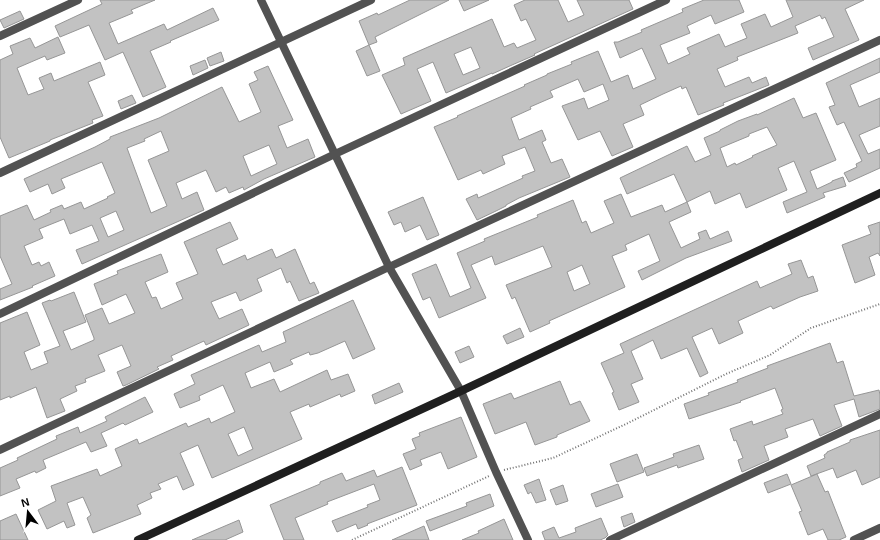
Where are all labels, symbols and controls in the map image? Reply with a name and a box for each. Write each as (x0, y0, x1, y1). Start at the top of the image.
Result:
north arrow (8, 492, 48, 532)
text: N (20, 496, 31, 509)

